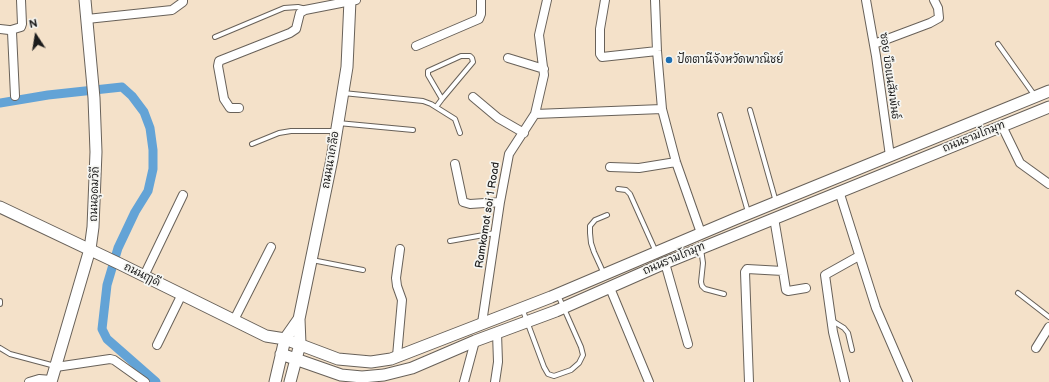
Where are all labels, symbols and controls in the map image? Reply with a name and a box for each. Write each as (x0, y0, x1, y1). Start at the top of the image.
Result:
north arrow (16, 16, 56, 56)
text: N (28, 17, 39, 31)
street label: ซอย บือแนสัมพันธ์ (876, 32, 902, 120)
place label: ปัตตานีจังหวัดพาณิชย์ (677, 53, 783, 67)
marker: ปัตตานีจังหวัดพาณิชย์ (664, 55, 674, 65)
street label: ถนนรามโกมุท (941, 118, 1007, 156)
street label: ถนนนาเกลือ (319, 130, 343, 190)
street label: Ramkomot soi 1 Road (473, 161, 503, 269)
street label: ถนนอุดมวิถี (87, 166, 103, 222)
street label: ถนนรามโกมุท (641, 240, 707, 278)
street label: ถนนฤๅดี (122, 261, 162, 289)

